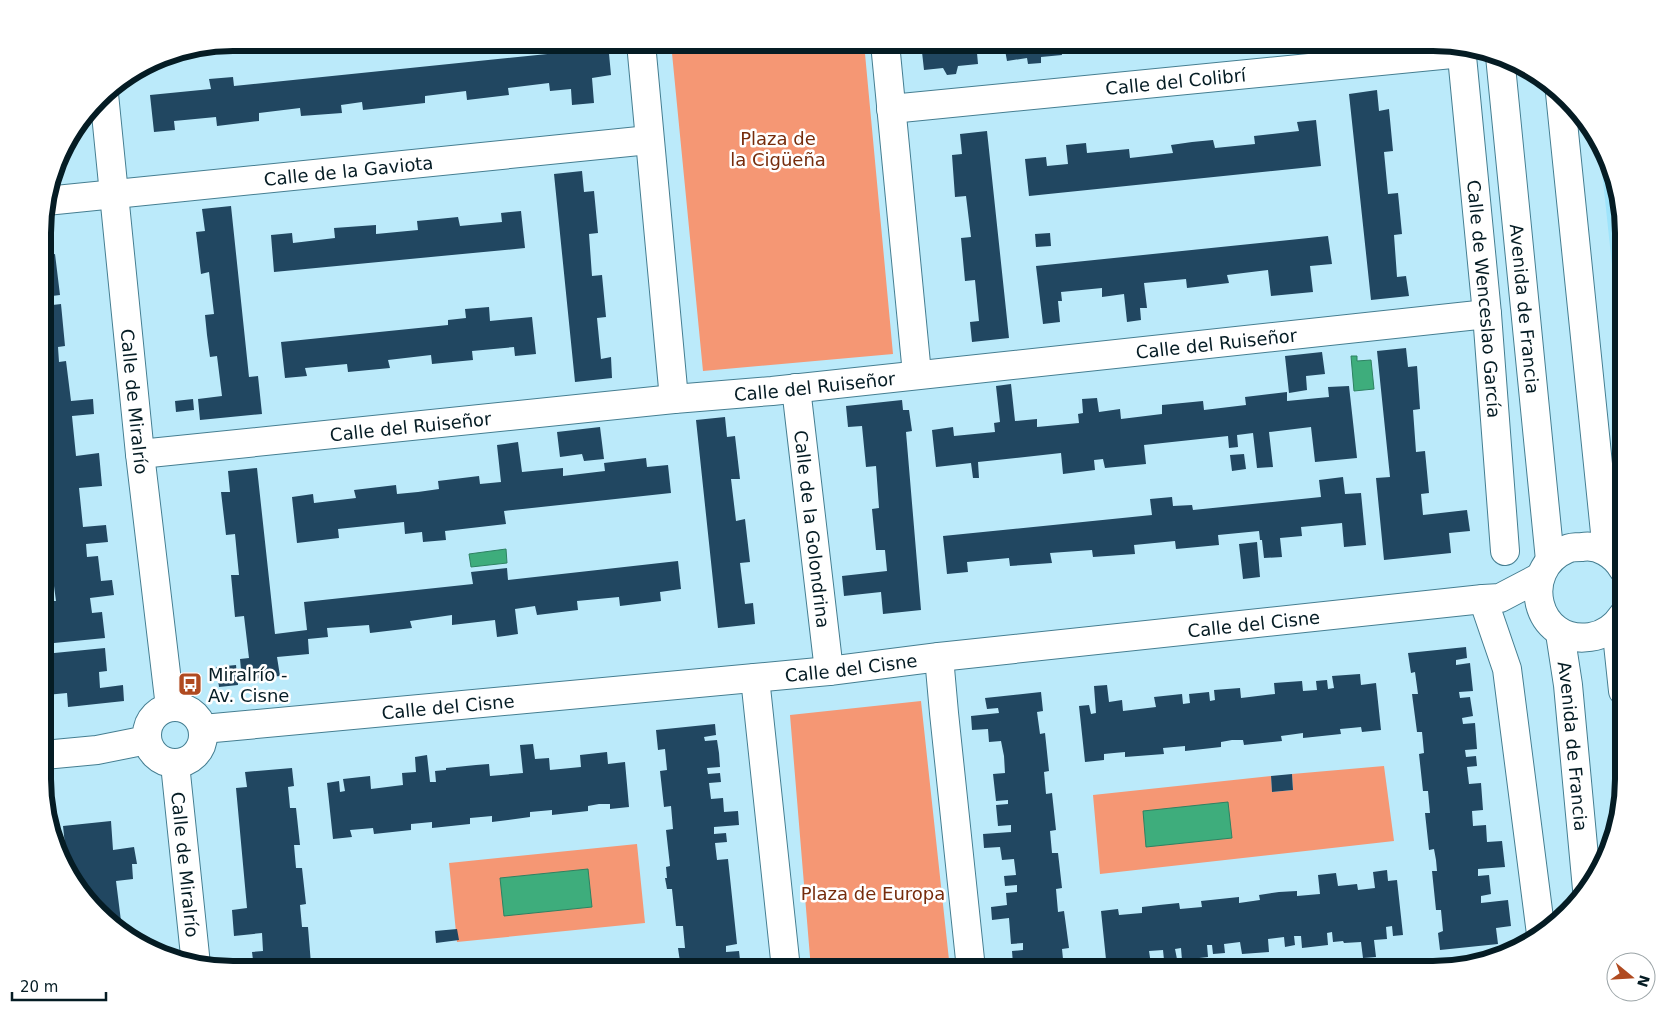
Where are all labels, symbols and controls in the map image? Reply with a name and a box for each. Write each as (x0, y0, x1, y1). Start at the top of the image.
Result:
street label: Calle del Colibrí (1104, 64, 1248, 98)
park label: Plaza de la Cigüeña (730, 128, 826, 170)
street label: Calle de la Gaviota (263, 151, 434, 189)
street label: Calle de Wenceslao García (1464, 179, 1505, 419)
street label: Avenida de Francia (1506, 223, 1544, 395)
street label: Calle del Ruiseñor (1135, 324, 1299, 362)
street label: Calle de Miralrío (117, 328, 153, 475)
street label: Calle del Ruiseñor (733, 367, 897, 405)
street label: Calle del Ruiseñor (329, 407, 493, 445)
street label: Calle de la Golondrina (790, 429, 834, 629)
street label: Calle del Cisne (1186, 606, 1321, 641)
street label: Calle del Cisne (784, 649, 919, 686)
street label: Avenida de Francia (1554, 660, 1592, 832)
place label: Miralrío - Av. Cisne (208, 664, 289, 706)
bus stop icon: Miralrío - Av. Cisne (177, 671, 203, 697)
street label: Calle del Cisne (381, 690, 515, 723)
street label: Calle de Miralrío (167, 791, 204, 938)
park label: Plaza de Europa (801, 883, 945, 904)
north arrow (1606, 952, 1656, 1002)
scale bar (12, 970, 106, 1002)
text: N (1634, 973, 1653, 989)
text: 20 m (20, 978, 58, 996)

